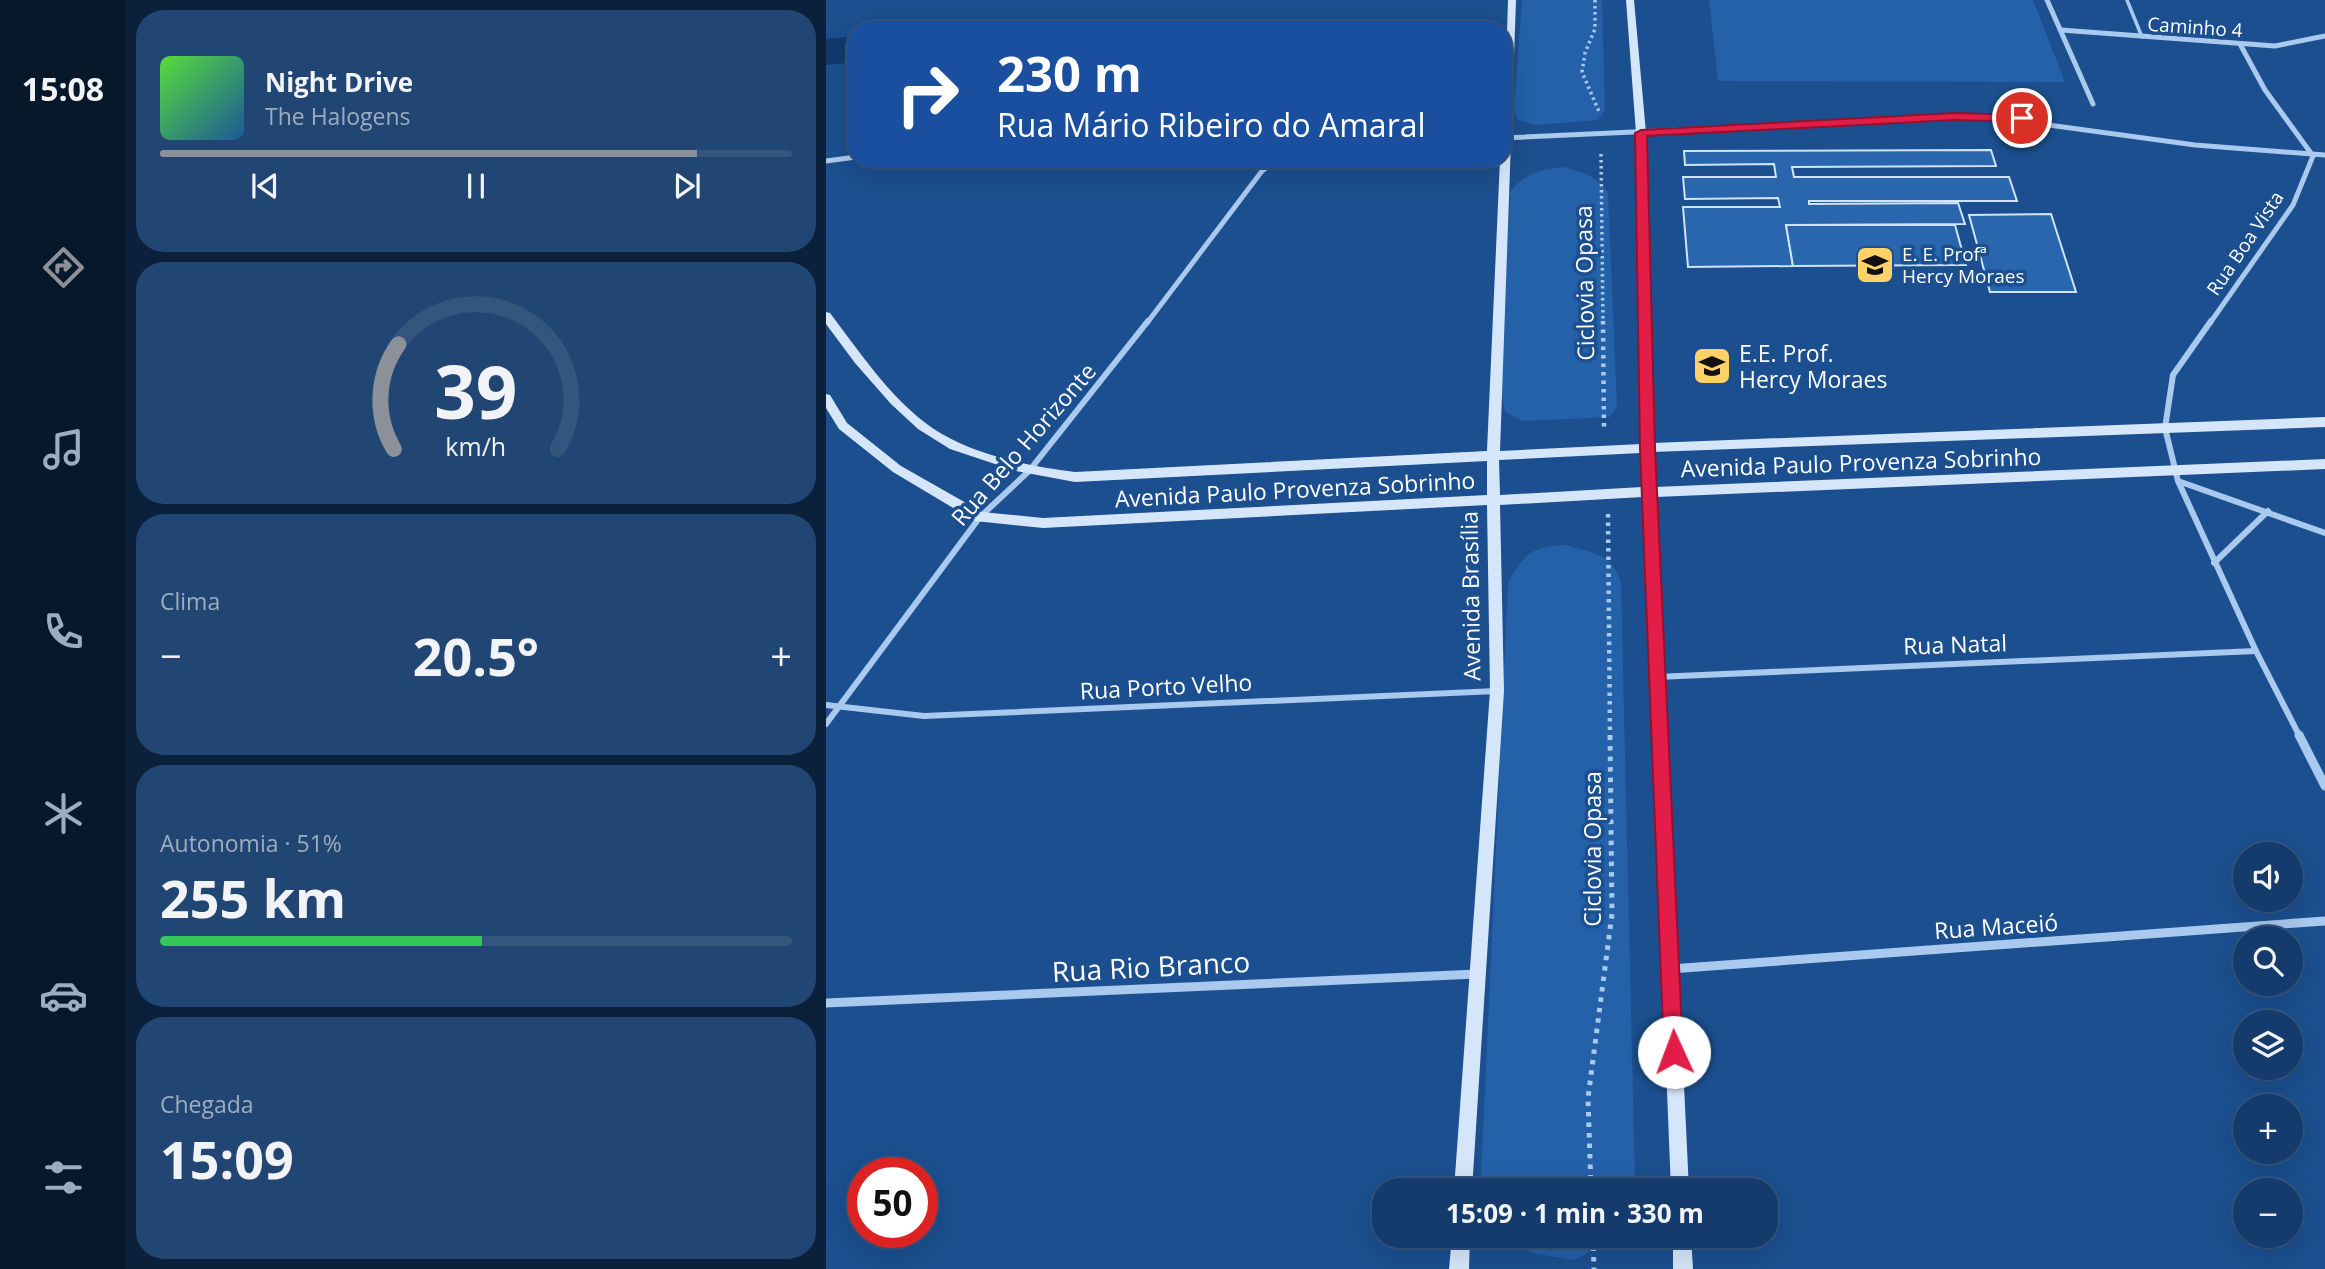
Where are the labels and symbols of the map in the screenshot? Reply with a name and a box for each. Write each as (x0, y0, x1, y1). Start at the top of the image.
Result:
street label: Caminho 4 (2146, 11, 2244, 43)
pin (1992, 88, 2052, 148)
street label: Rua Boa Vista (2201, 186, 2289, 300)
street label: Ciclovia Opasa (1567, 205, 1601, 361)
place label: E. E. Profª Hercy Moraes (1902, 241, 2025, 289)
school or university icon: E. E. Profª Hercy Moraes (1854, 244, 1896, 286)
place label: E.E. Prof. Hercy Moraes (1739, 337, 1887, 395)
school or university icon: E.E. Prof. Hercy Moraes (1691, 345, 1733, 387)
street label: Rua Belo Horizonte (943, 356, 1103, 532)
street label: Avenida Paulo Provenza Sobrinho (1680, 440, 2042, 484)
street label: Avenida Paulo Provenza Sobrinho (1114, 464, 1476, 514)
street label: Avenida Brasília (1453, 511, 1487, 681)
street label: Rua Natal (1902, 626, 2008, 662)
street label: Rua Porto Velho (1079, 666, 1253, 706)
street label: Ciclovia Opasa (1576, 771, 1608, 927)
street label: Rua Maceió (1933, 906, 2059, 946)
street label: Rua Rio Branco (1051, 942, 1251, 990)
position arrow (1637, 1015, 1711, 1089)
speed limit sign: 50 (847, 1157, 938, 1248)

